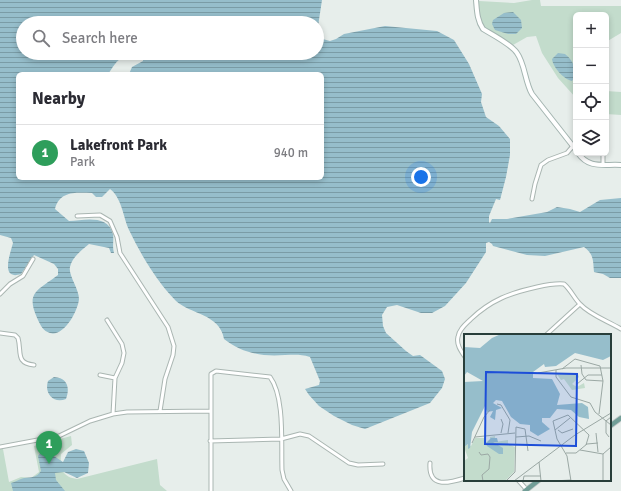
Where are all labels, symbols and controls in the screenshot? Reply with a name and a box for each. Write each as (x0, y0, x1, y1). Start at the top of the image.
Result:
map controls (573, 12, 609, 156)
button: + (573, 12, 609, 48)
search box (16, 16, 324, 60)
icon: search (30, 27, 52, 49)
text: Search here (62, 29, 138, 47)
button: − (573, 48, 609, 84)
button: locate (573, 84, 609, 120)
text: Nearby (32, 88, 85, 109)
button: layers (573, 120, 609, 156)
text: Lakefront Park (70, 136, 167, 154)
text: 1 (41, 145, 49, 161)
text: 940 m (274, 145, 308, 161)
text: Park (70, 154, 95, 170)
your location (411, 167, 431, 187)
inset map (464, 334, 611, 481)
pin: 1 (36, 431, 62, 464)

